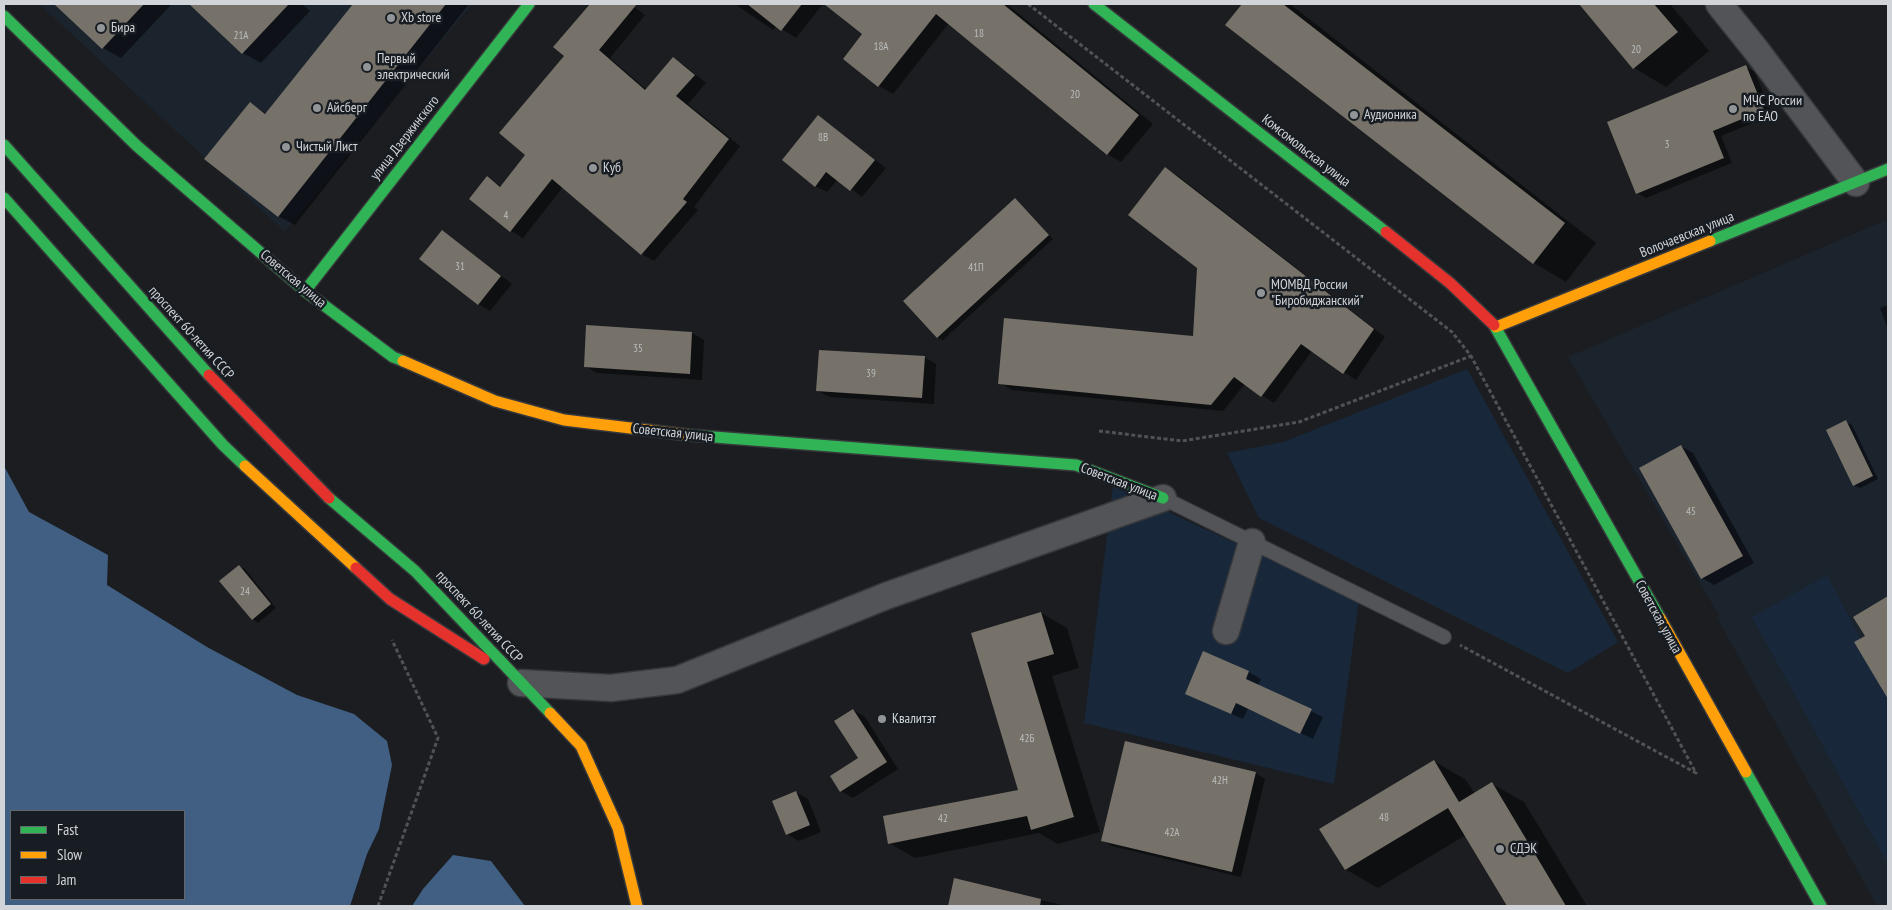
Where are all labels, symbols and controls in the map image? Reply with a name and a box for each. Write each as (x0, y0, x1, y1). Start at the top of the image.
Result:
place label: Xb store (401, 10, 441, 26)
marker: Xb store (385, 12, 397, 24)
place label: Бира (111, 20, 135, 36)
marker: Бира (95, 22, 107, 34)
house number: 18 (974, 27, 984, 41)
house number: 21А (233, 29, 249, 43)
house number: 18А (873, 40, 889, 54)
house number: 20 (1631, 43, 1641, 57)
place label: Первый электрический (377, 51, 450, 84)
marker: Первый электрический (361, 61, 373, 73)
house number: 20 (1070, 88, 1080, 102)
street label: улица Дзержинского (367, 93, 443, 183)
place label: МЧС России по ЕАО (1743, 93, 1802, 125)
place label: Айсберг (327, 100, 367, 116)
marker: Айсберг (311, 102, 323, 114)
marker: МЧС России по ЕАО (1727, 103, 1739, 115)
place label: Аудионика (1364, 107, 1417, 123)
marker: Аудионика (1348, 109, 1360, 121)
street label: Комсомольская улица (1258, 111, 1354, 191)
house number: 8В (818, 131, 828, 145)
house number: 3 (1665, 138, 1669, 152)
place label: Чистый Лист (296, 139, 357, 155)
marker: Чистый Лист (280, 141, 292, 153)
place label: Куб (603, 160, 621, 176)
marker: Куб (587, 162, 599, 174)
street label: Волочаевская улица (1637, 208, 1737, 262)
house number: 4 (504, 209, 508, 223)
street label: Советская улица (257, 247, 329, 311)
house number: 31 (455, 260, 465, 274)
house number: 41П (968, 261, 984, 275)
place label: МОМВД России "Биробиджанский" (1271, 277, 1364, 310)
street label: проспект 60-летия СССР (145, 283, 237, 383)
marker: МОМВД России "Биробиджанский" (1255, 287, 1267, 299)
house number: 35 (633, 342, 643, 356)
house number: 39 (866, 367, 876, 381)
street label: Советская улица (632, 420, 714, 446)
street label: Советская улица (1078, 460, 1160, 504)
house number: 45 (1686, 505, 1696, 519)
street label: проспект 60-летия СССР (432, 568, 526, 666)
street label: Советская улица (1631, 578, 1685, 656)
house number: 24 (240, 585, 250, 599)
place label: Квалитэт (892, 711, 936, 727)
marker: Квалитэт (876, 713, 888, 725)
house number: 42Б (1020, 732, 1034, 746)
house number: 42Н (1212, 774, 1228, 788)
legend (10, 810, 185, 900)
house number: 48 (1379, 811, 1389, 825)
house number: 42 (938, 812, 948, 826)
text: Fast (57, 820, 78, 839)
house number: 42А (1164, 826, 1180, 840)
place label: СДЭК (1510, 841, 1537, 857)
marker: СДЭК (1494, 843, 1506, 855)
text: Slow (57, 845, 82, 864)
text: Jam (57, 870, 76, 889)

